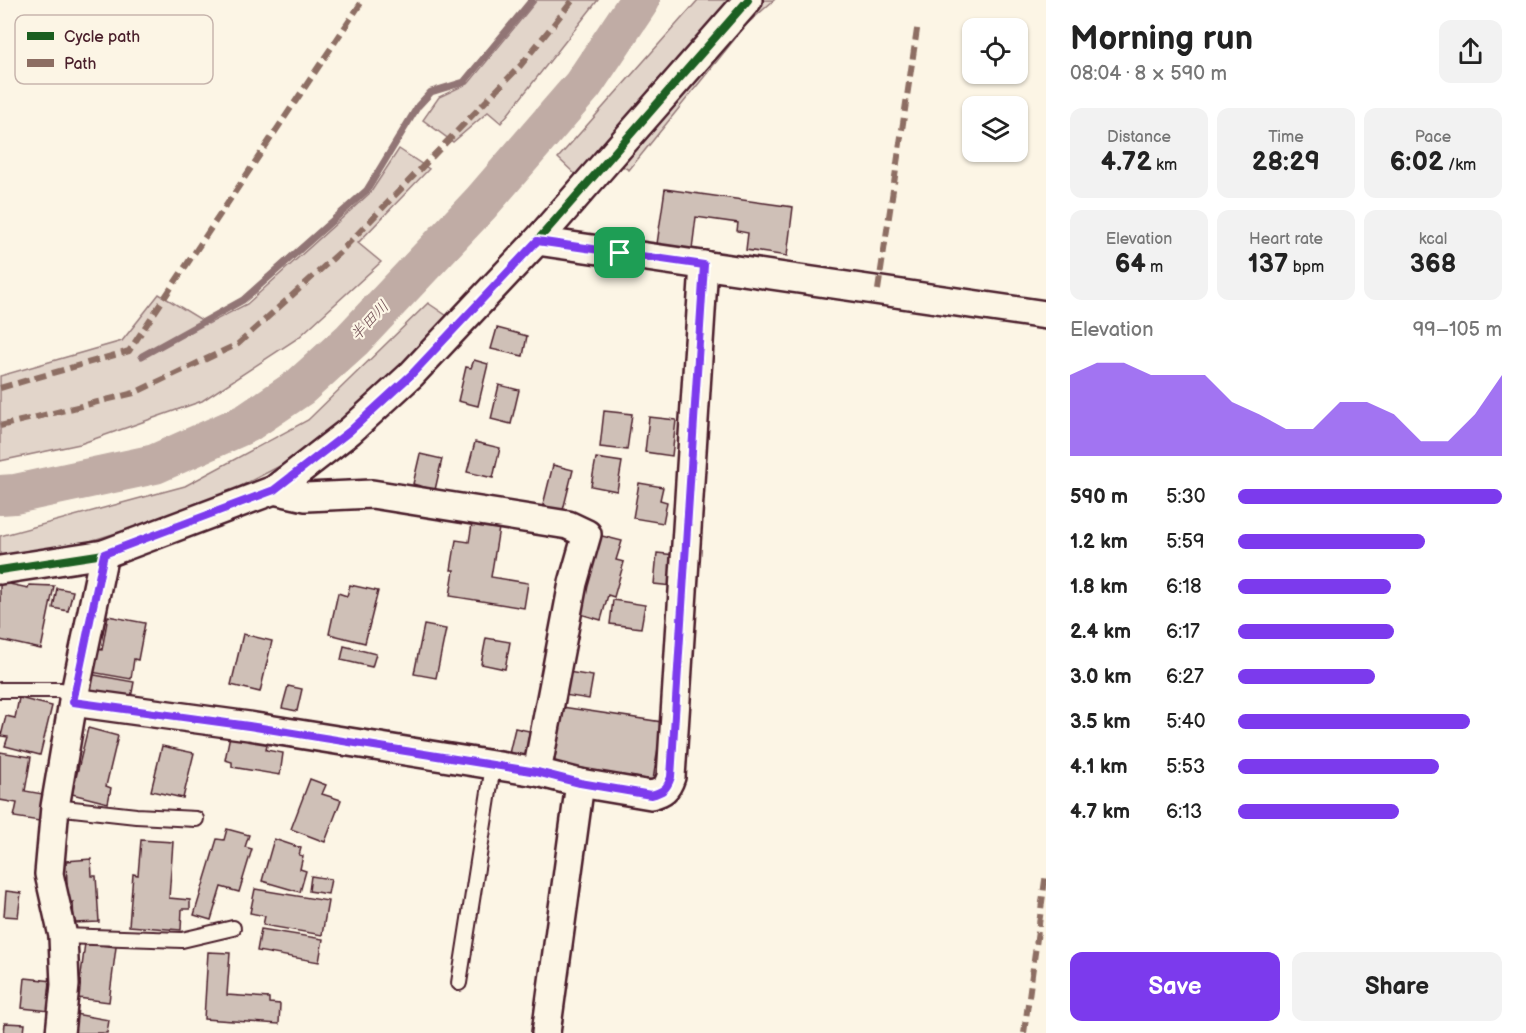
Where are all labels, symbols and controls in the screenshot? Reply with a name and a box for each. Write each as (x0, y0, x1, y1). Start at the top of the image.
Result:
legend (15, 15, 213, 84)
map controls (962, 18, 1028, 162)
button: locate (962, 18, 1028, 84)
text: Morning run (1070, 19, 1253, 59)
button: share (1439, 20, 1502, 83)
text: Cycle path (64, 28, 140, 47)
text: Path (64, 55, 96, 74)
text: 08:04 · 8 × 590 m (1070, 62, 1227, 86)
button: layers (962, 96, 1028, 162)
text: Distance (1107, 128, 1171, 147)
text: Time (1268, 128, 1304, 147)
text: Pace (1415, 128, 1451, 147)
text: 4.72 (1101, 147, 1152, 178)
text: 28:29 (1252, 147, 1320, 178)
text: 6:02 (1390, 147, 1444, 178)
text: km (1152, 156, 1177, 175)
text: /km (1444, 156, 1476, 175)
pin (594, 227, 645, 278)
text: Elevation (1106, 230, 1172, 249)
text: Heart rate (1249, 230, 1323, 249)
text: kcal (1419, 230, 1447, 249)
icon: arrive (603, 236, 636, 269)
text: 64 (1115, 249, 1146, 280)
text: 137 (1248, 249, 1288, 280)
text: 368 (1410, 249, 1456, 280)
text: m (1146, 258, 1163, 277)
text: bpm (1288, 258, 1324, 277)
water label: 半田川 (346, 297, 394, 345)
text: Elevation (1070, 318, 1153, 342)
text: 99–105 m (1413, 318, 1502, 342)
text: 590 m (1070, 485, 1128, 509)
text: 5:30 (1166, 485, 1206, 509)
text: 1.2 km (1070, 530, 1128, 554)
text: 5:59 (1166, 530, 1205, 554)
text: 1.8 km (1070, 575, 1128, 599)
text: 6:18 (1166, 575, 1202, 599)
text: 2.4 km (1070, 620, 1131, 644)
text: 6:17 (1166, 620, 1200, 644)
text: 3.0 km (1070, 665, 1131, 689)
text: 6:27 (1166, 665, 1204, 689)
text: 3.5 km (1070, 710, 1131, 734)
text: 5:40 (1166, 710, 1205, 734)
text: 4.1 km (1070, 755, 1128, 779)
text: 5:53 (1166, 755, 1205, 779)
text: 4.7 km (1070, 800, 1130, 824)
text: 6:13 (1166, 800, 1202, 824)
button: Save (1070, 952, 1280, 1021)
button: Share (1292, 952, 1502, 1021)

